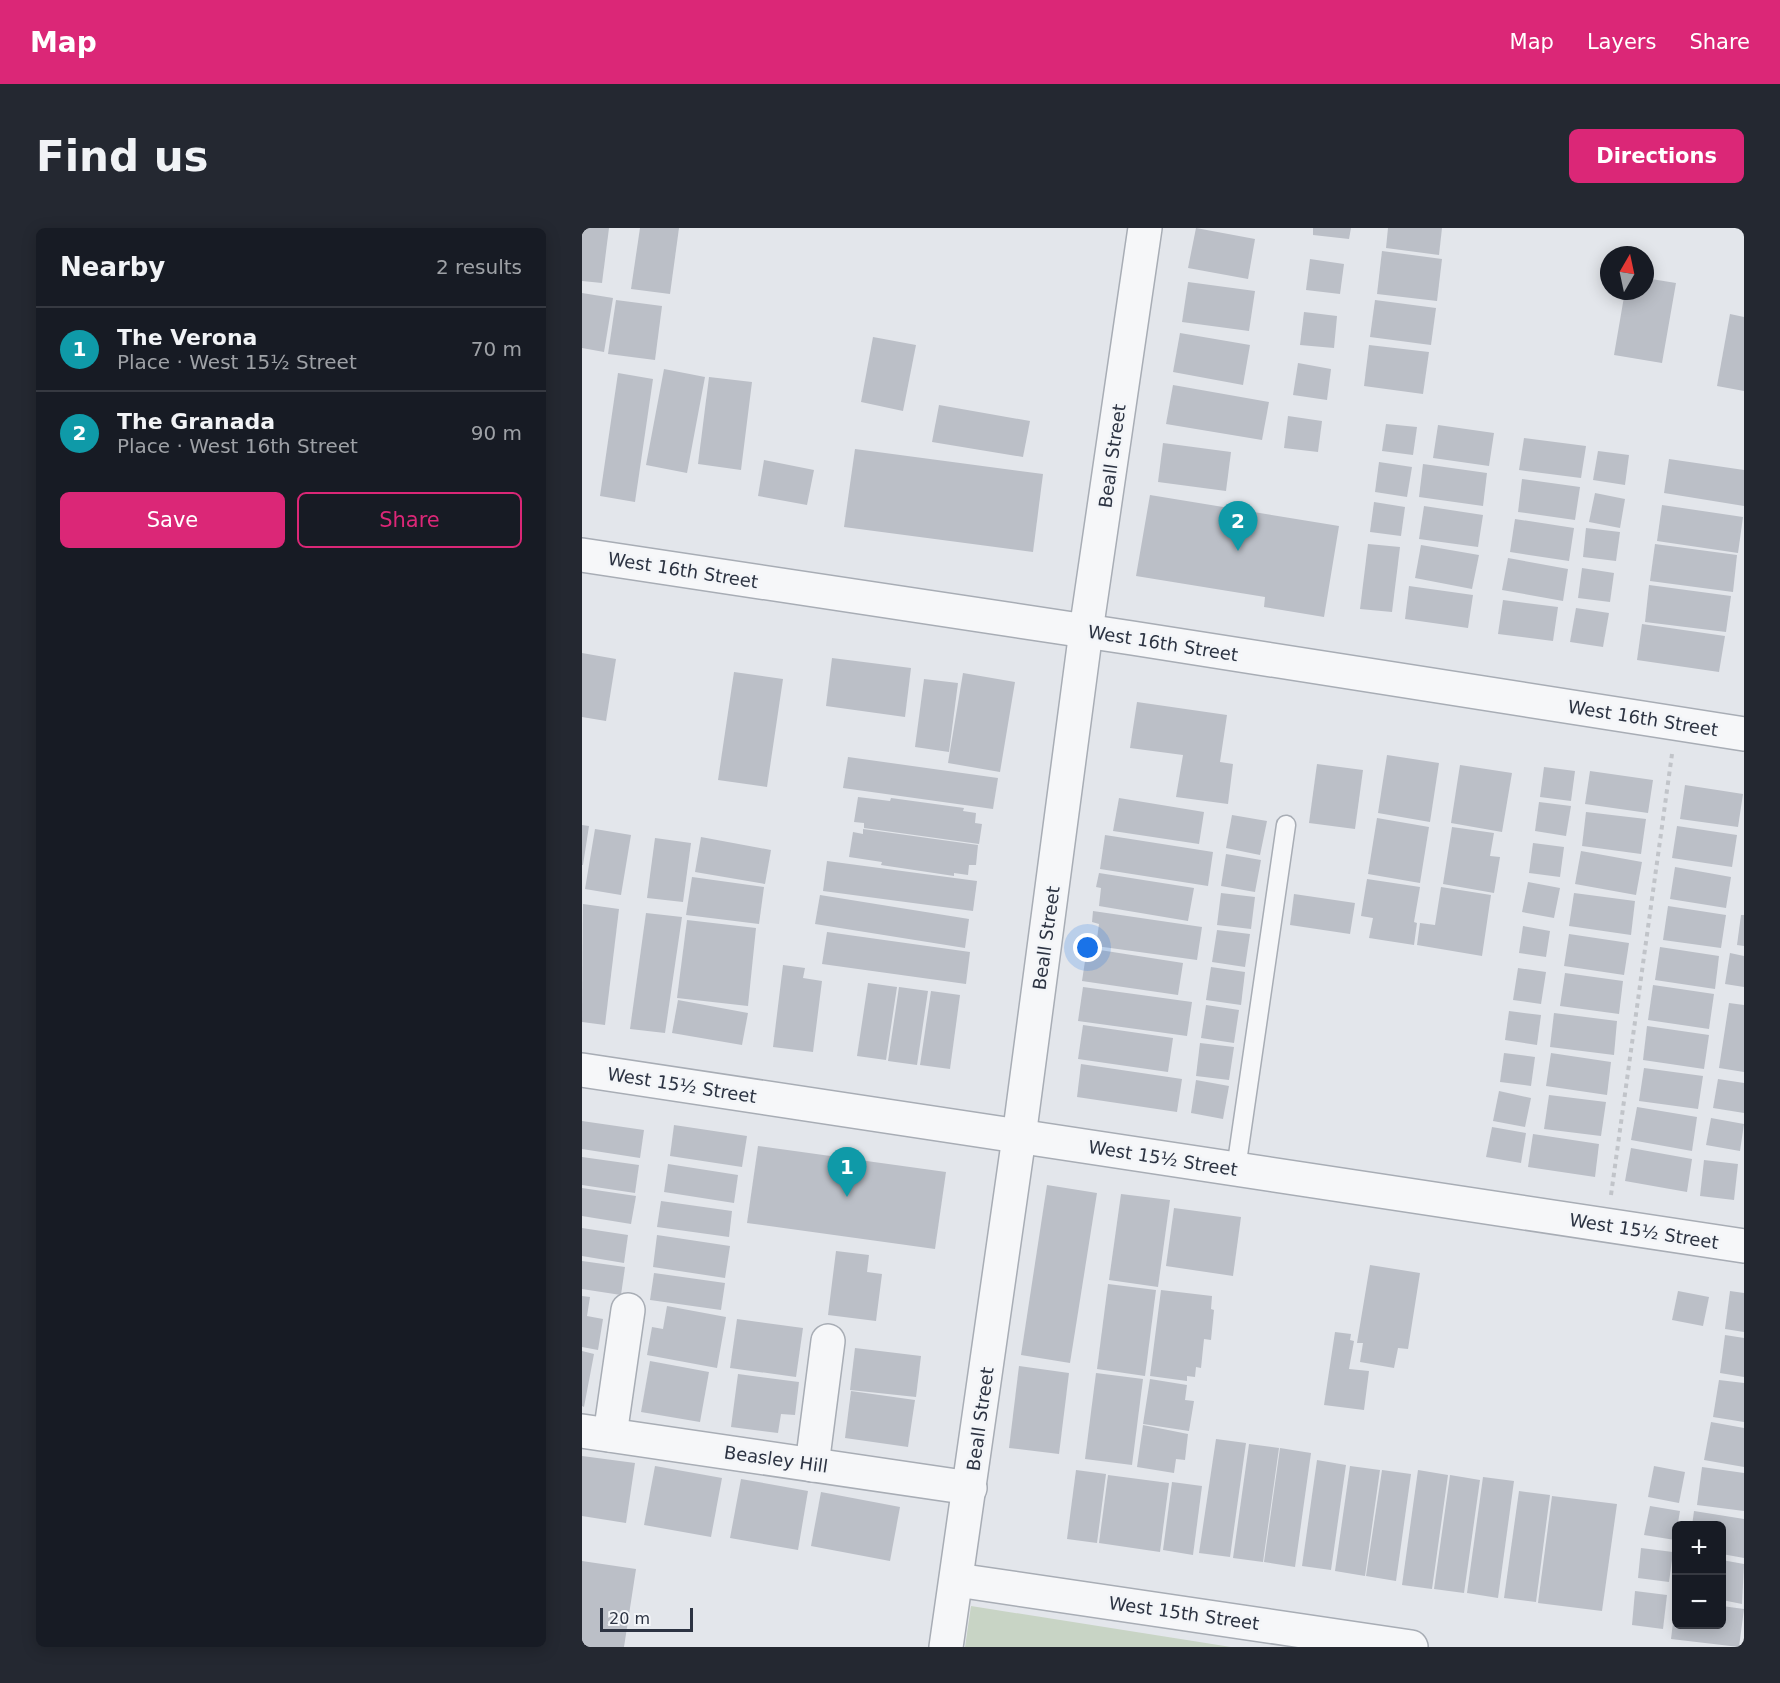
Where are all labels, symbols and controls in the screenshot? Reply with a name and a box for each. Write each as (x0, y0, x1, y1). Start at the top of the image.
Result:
text: Map (30, 26, 97, 59)
text: Map (1510, 30, 1554, 54)
text: Layers (1587, 30, 1656, 54)
text: Share (1689, 30, 1750, 54)
button: Directions (1569, 129, 1744, 183)
text: Find us (36, 132, 209, 181)
north arrow (1600, 246, 1654, 300)
text: Nearby (60, 252, 165, 282)
text: 2 results (436, 255, 522, 279)
text: The Verona (117, 325, 257, 350)
text: 1 (73, 337, 86, 361)
text: 70 m (471, 337, 522, 361)
text: Place · West 15½ Street (117, 350, 357, 374)
street label: Beall Street (1094, 403, 1130, 509)
text: The Granada (117, 409, 275, 434)
text: 2 (73, 421, 86, 445)
text: 90 m (471, 421, 522, 445)
text: Place · West 16th Street (117, 434, 358, 458)
button: Save (60, 492, 285, 548)
button: Share (297, 492, 522, 548)
pin: 2 (1218, 502, 1258, 551)
street label: West 16th Street (606, 548, 760, 592)
street label: West 16th Street (1086, 621, 1240, 665)
street label: West 16th Street (1566, 696, 1720, 740)
street label: Beall Street (1028, 885, 1064, 991)
your location (1073, 933, 1102, 962)
street label: West 15½ Street (606, 1063, 758, 1107)
street label: West 15½ Street (1087, 1136, 1239, 1180)
pin: 1 (828, 1148, 866, 1197)
street label: West 15½ Street (1568, 1209, 1720, 1253)
street label: Beall Street (962, 1366, 998, 1472)
street label: Beasley Hill (723, 1441, 829, 1477)
map controls (1672, 1521, 1726, 1629)
button: + (1672, 1521, 1726, 1575)
button: − (1672, 1575, 1726, 1629)
street label: West 15th Street (1107, 1592, 1261, 1634)
scale bar (600, 1605, 693, 1632)
text: 20 m (609, 1609, 650, 1628)

